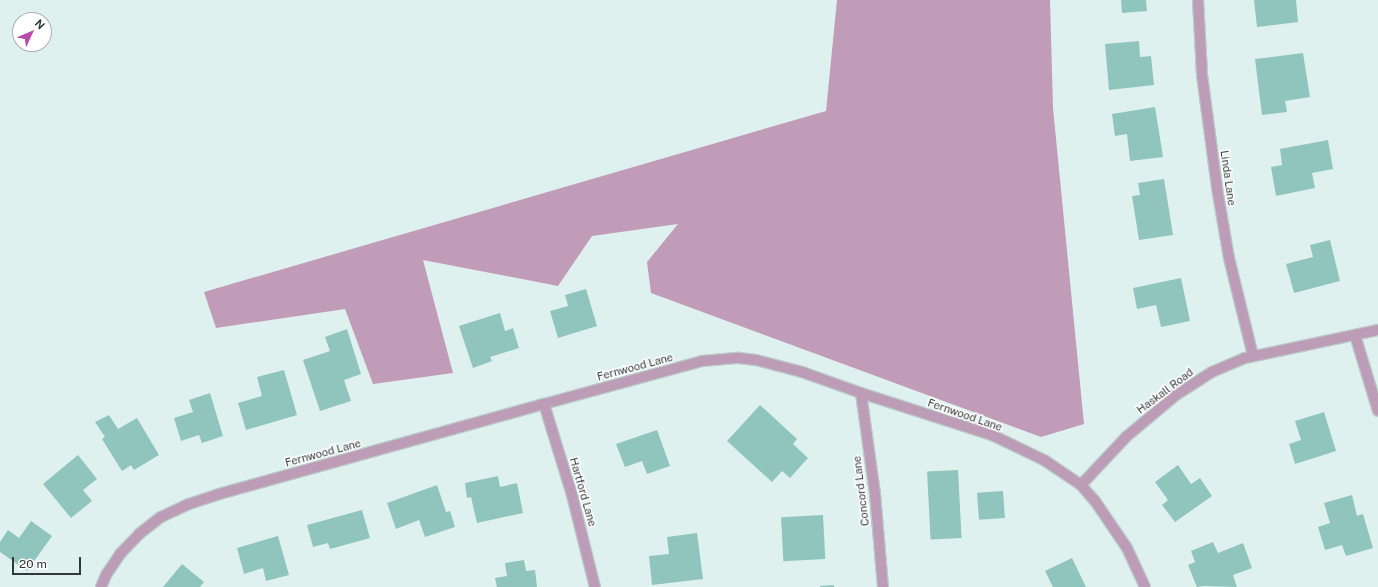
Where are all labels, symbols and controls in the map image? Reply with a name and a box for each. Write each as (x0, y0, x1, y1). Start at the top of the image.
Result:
north arrow (12, 12, 52, 52)
text: N (33, 17, 47, 32)
street label: Linda Lane (1218, 150, 1238, 206)
street label: Fernwood Lane (596, 351, 674, 383)
street label: Haskall Road (1134, 365, 1196, 417)
street label: Fernwood Lane (926, 396, 1004, 434)
street label: Fernwood Lane (284, 437, 362, 469)
street label: Concord Lane (850, 455, 872, 527)
street label: Hartford Lane (567, 456, 599, 528)
scale bar (14, 549, 83, 575)
text: 20 m (19, 557, 47, 571)

